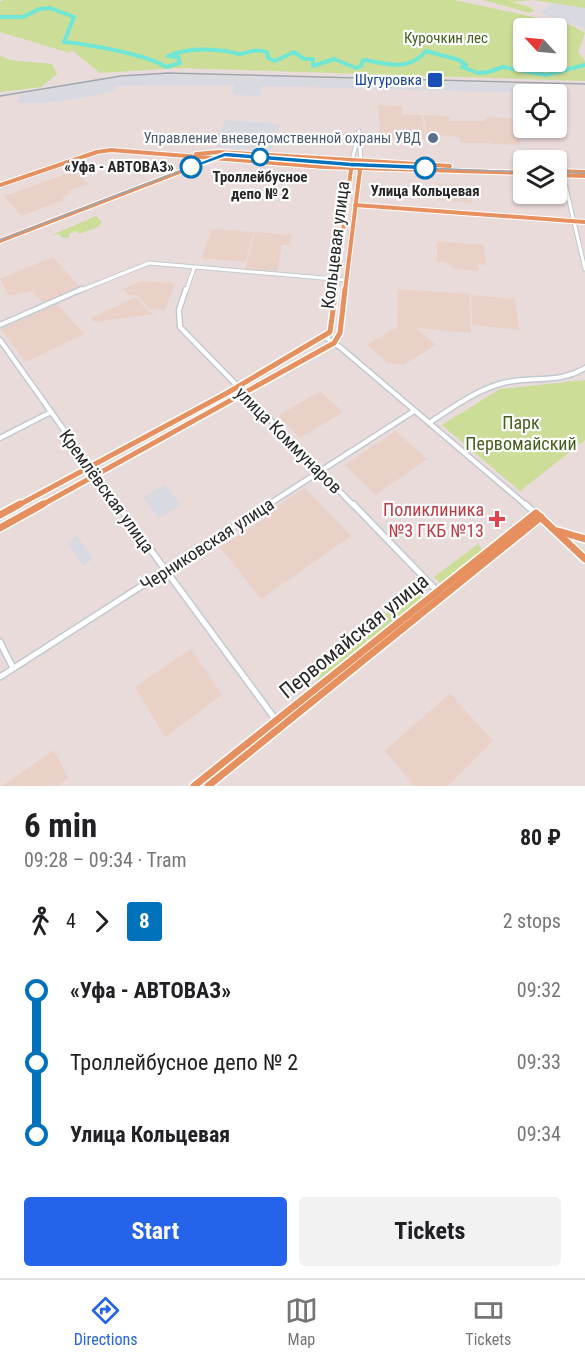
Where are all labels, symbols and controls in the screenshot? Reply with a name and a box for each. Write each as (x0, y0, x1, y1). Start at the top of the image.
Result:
north arrow (513, 18, 567, 72)
map controls (513, 18, 567, 204)
park label: Курочкин лес (404, 29, 488, 47)
place label: Шугуровка (355, 71, 422, 89)
marker: Шугуровка (426, 71, 444, 89)
button: locate (513, 84, 567, 138)
place label: Управление вневедомственной охраны УВД (143, 129, 421, 147)
marker: Управление вневедомственной охраны УВД (426, 131, 440, 145)
marker: Троллейбусное депо № 2 (251, 148, 269, 166)
button: layers (513, 150, 567, 204)
marker: «Уфа - АВТОВАЗ» (180, 156, 202, 178)
marker: Улица Кольцевая (414, 157, 436, 179)
place label: «Уфа - АВТОВАЗ» (64, 158, 174, 176)
place label: Троллейбусное депо № 2 (212, 168, 308, 203)
street label: Кольцевая улица (317, 180, 353, 310)
place label: Улица Кольцевая (370, 182, 480, 200)
street label: улица Коммунаров (231, 382, 347, 498)
park label: Парк Первомайский (465, 412, 577, 454)
street label: Кремлёвская улица (55, 425, 159, 557)
street label: Черниковская улица (136, 493, 278, 595)
place label: Поликлиника №3 ГКБ №13 (383, 499, 484, 541)
marker: Поликлиника №3 ГКБ №13 (488, 510, 506, 528)
street label: Первомайская улица (275, 569, 433, 703)
text: 6 min (24, 806, 97, 845)
text: 80 ₽ (520, 825, 561, 850)
text: 09:28 – 09:34 · Tram (24, 848, 187, 872)
icon: walk (24, 905, 57, 938)
icon: forward (85, 905, 118, 938)
text: 4 (66, 909, 76, 933)
text: 8 (139, 909, 150, 933)
text: 2 stops (503, 909, 561, 933)
text: «Уфа - АВТОВАЗ» (70, 978, 231, 1003)
text: 09:32 (517, 978, 561, 1002)
text: Троллейбусное депо № 2 (70, 1050, 298, 1075)
text: 09:33 (517, 1050, 561, 1074)
text: Улица Кольцевая (70, 1122, 230, 1147)
text: 09:34 (517, 1122, 561, 1146)
button: Start (24, 1197, 287, 1266)
button: Tickets (299, 1197, 561, 1266)
tab: Directions (74, 1294, 138, 1349)
tab: Map (285, 1294, 318, 1349)
tab: Tickets (465, 1294, 511, 1349)

